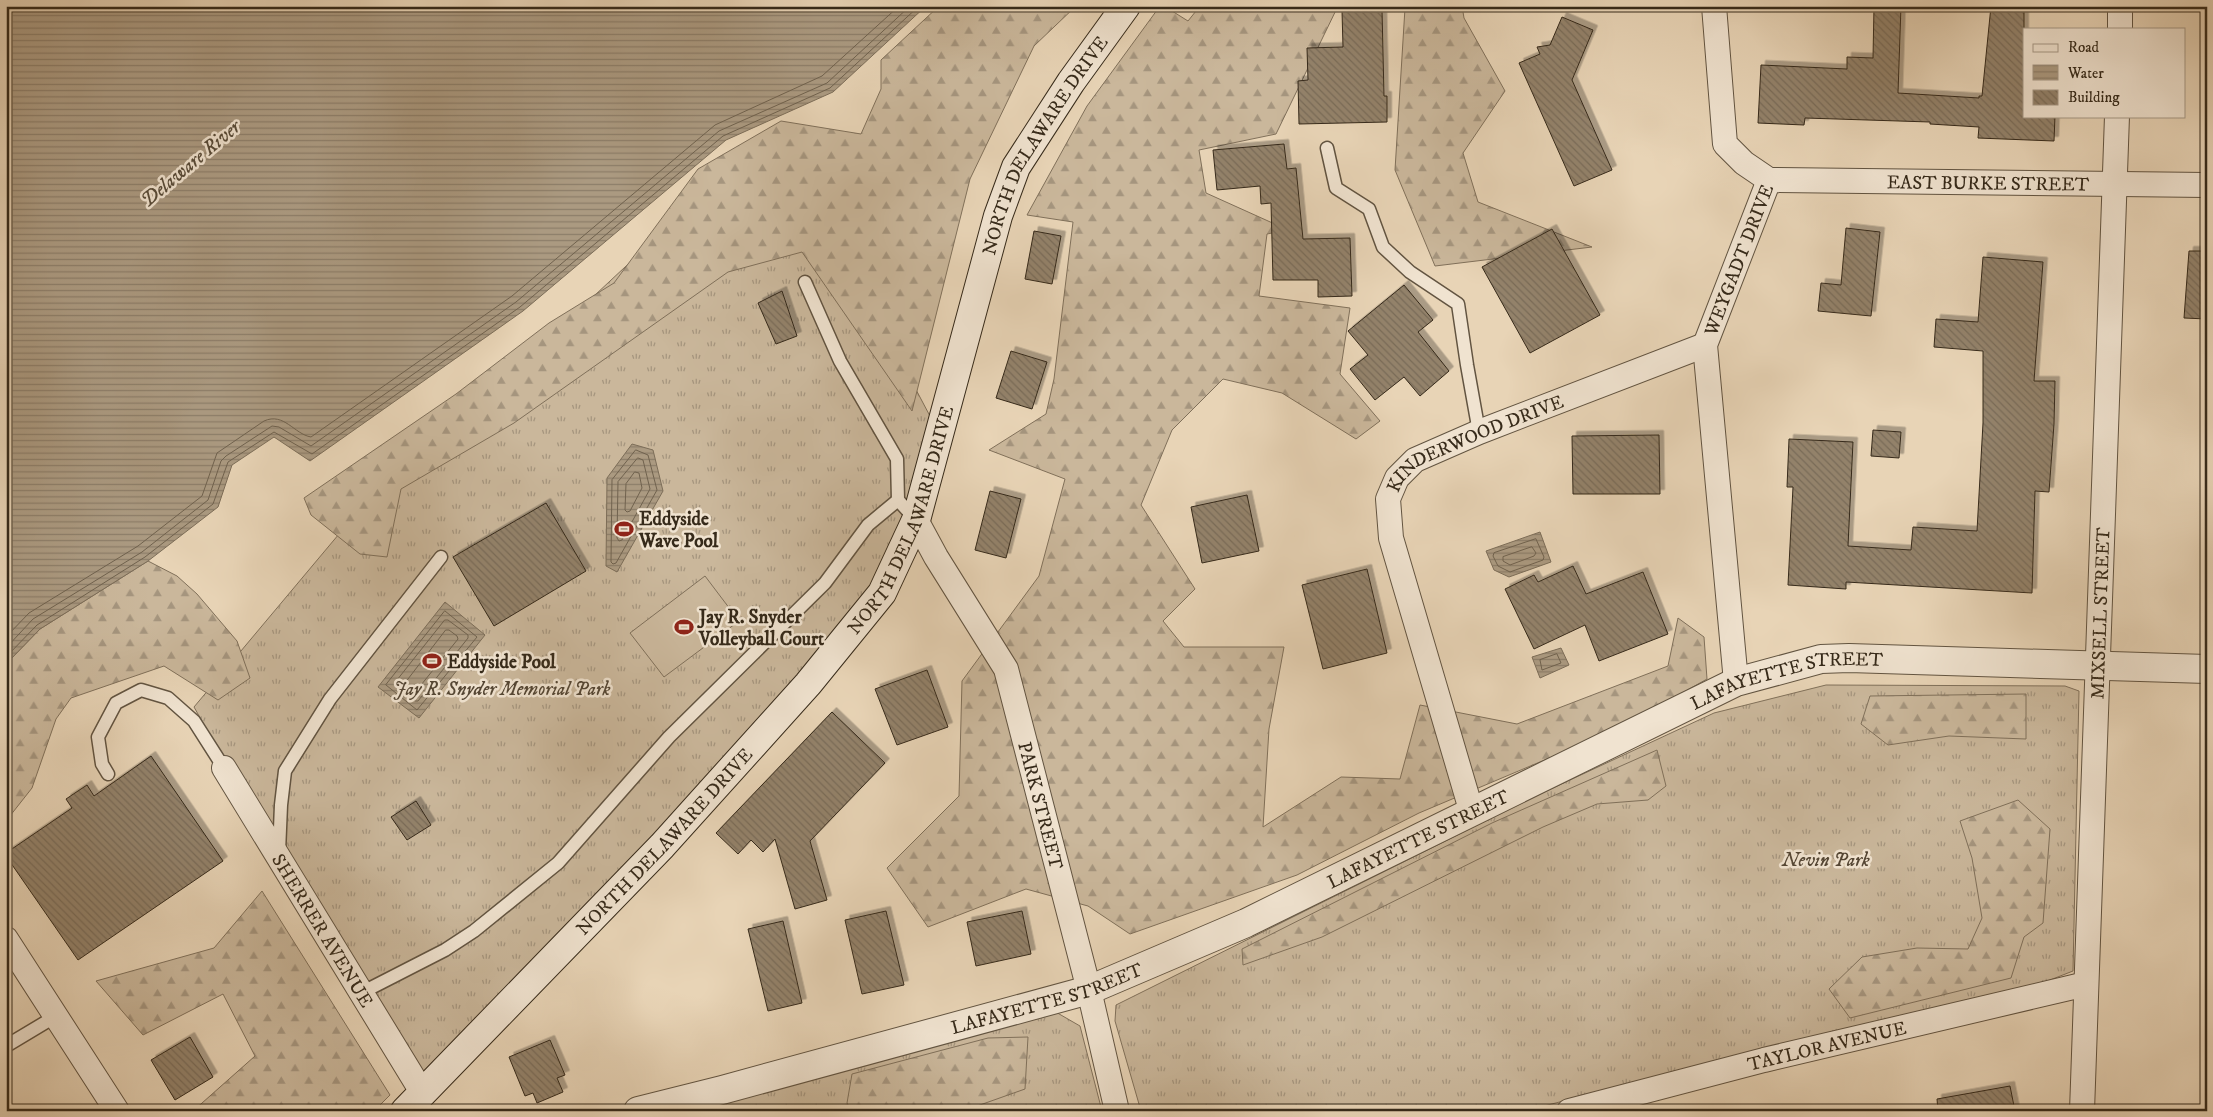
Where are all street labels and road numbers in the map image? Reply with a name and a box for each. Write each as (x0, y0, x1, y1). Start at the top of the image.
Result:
street label: NORTH DELAWARE DRIVE (978, 32, 1114, 258)
street label: EAST BURKE STREET (1887, 171, 2090, 197)
street label: WEYGADT DRIVE (1699, 181, 1779, 340)
street label: KINDERWOOD DRIVE (1382, 391, 1567, 496)
street label: NORTH DELAWARE DRIVE (843, 404, 959, 640)
street label: MIXSELL STREET (2086, 526, 2116, 700)
street label: LAFAYETTE STREET (1687, 648, 1884, 716)
street label: PARK STREET (1012, 739, 1067, 873)
street label: NORTH DELAWARE DRIVE (572, 744, 758, 941)
street label: LAFAYETTE STREET (1324, 785, 1514, 894)
street label: SHERRER AVENUE (266, 850, 377, 1012)
street label: LAFAYETTE STREET (949, 958, 1147, 1040)
street label: TAYLOR AVENUE (1745, 1017, 1909, 1077)

